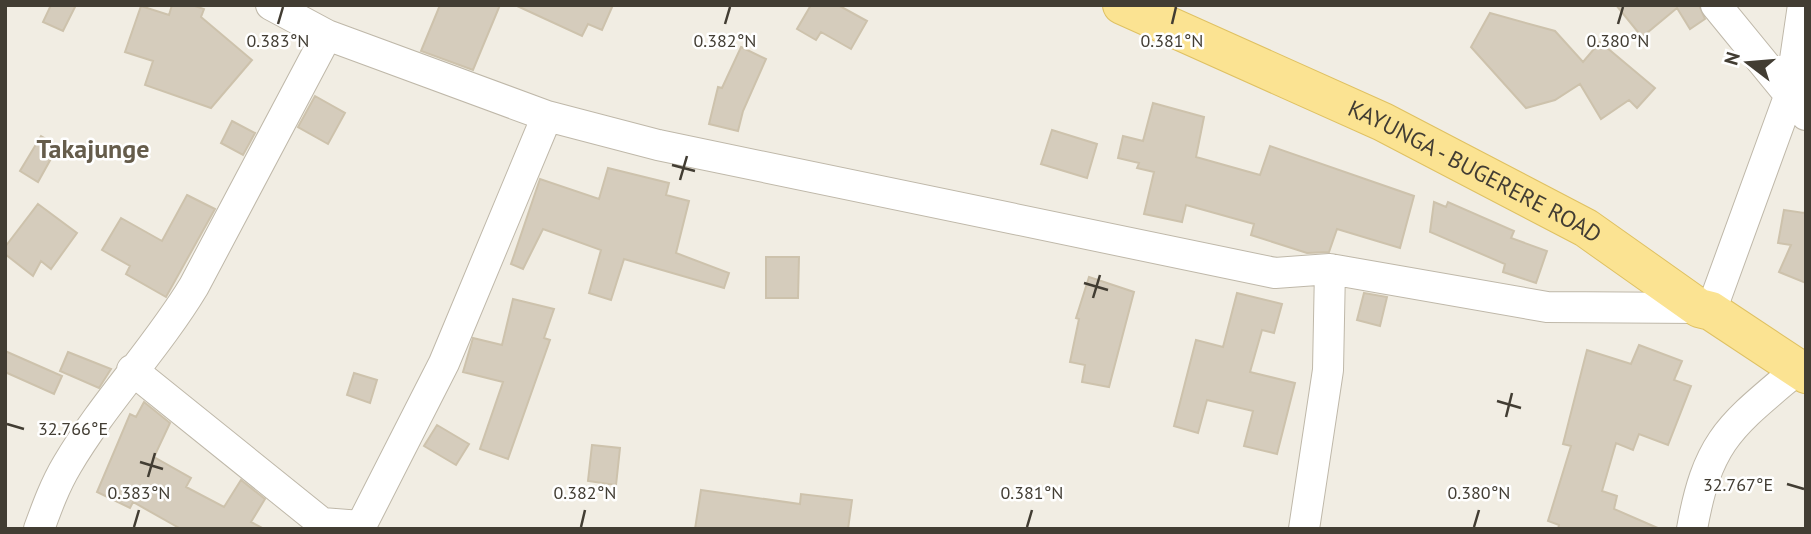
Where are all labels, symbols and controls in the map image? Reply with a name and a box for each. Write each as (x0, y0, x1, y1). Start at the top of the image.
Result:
north arrow (1713, 28, 1783, 98)
text: 0.383°N (247, 29, 309, 52)
text: 0.382°N (694, 29, 756, 52)
text: 0.381°N (1141, 29, 1203, 52)
text: 0.380°N (1587, 29, 1649, 52)
text: N (1718, 49, 1745, 68)
street label: KAYUNGA - BUGERERE ROAD (1344, 93, 1607, 249)
district label: Takajunge (37, 132, 149, 165)
text: 32.766°E (38, 417, 108, 440)
text: 32.767°E (1703, 473, 1773, 496)
text: 0.383°N (108, 481, 170, 504)
text: 0.382°N (554, 481, 616, 504)
text: 0.381°N (1001, 481, 1063, 504)
text: 0.380°N (1448, 481, 1510, 504)

